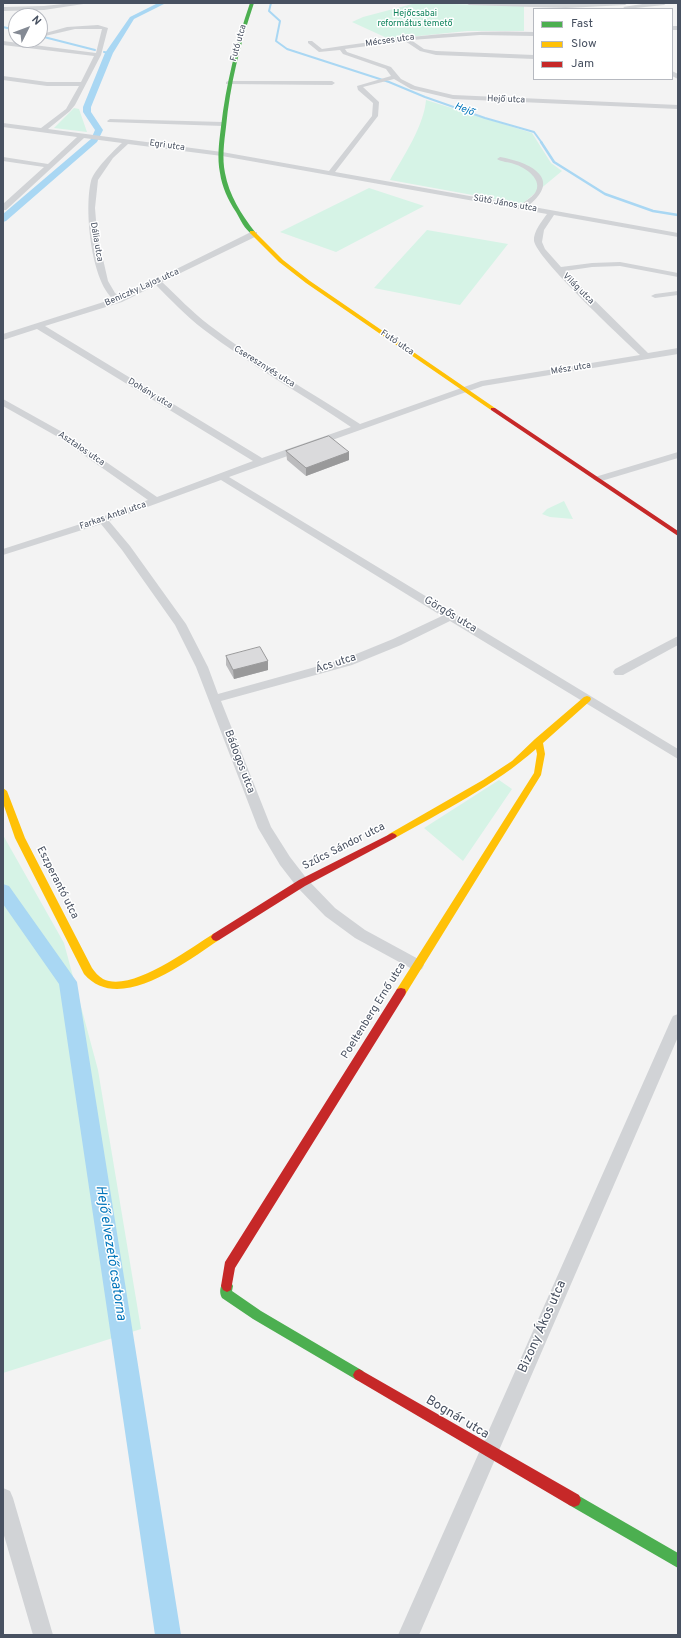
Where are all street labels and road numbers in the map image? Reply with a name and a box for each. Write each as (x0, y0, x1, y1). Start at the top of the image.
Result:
street label: Futó utca (229, 23, 249, 63)
street label: Mécses utca (365, 32, 415, 50)
street label: Hejő utca (487, 94, 525, 106)
street label: Egri utca (149, 138, 185, 154)
street label: Sütő János utca (472, 193, 538, 215)
street label: Dália utca (87, 221, 105, 263)
street label: Beniczky Lajos utca (103, 267, 181, 309)
street label: Világ utca (560, 271, 596, 307)
street label: Futó utca (378, 328, 416, 358)
street label: Cseresznyés utca (231, 344, 297, 390)
street label: Mész utca (550, 361, 592, 377)
street label: Dohány utca (126, 376, 174, 412)
street label: Asztalos utca (56, 429, 106, 469)
street label: Farkas Antal utca (78, 500, 148, 532)
street label: Görgős utca (421, 594, 479, 636)
street label: Ács utca (314, 651, 358, 677)
street label: Bádogos utca (221, 728, 257, 796)
street label: Szűcs Sándor utca (301, 820, 387, 874)
street label: Eszperantó utca (33, 845, 81, 921)
street label: Poeltenberg Ernő utca (339, 961, 409, 1061)
street label: Bizony Ákos utca (516, 1278, 570, 1376)
street label: Bognár utca (423, 1393, 491, 1443)

